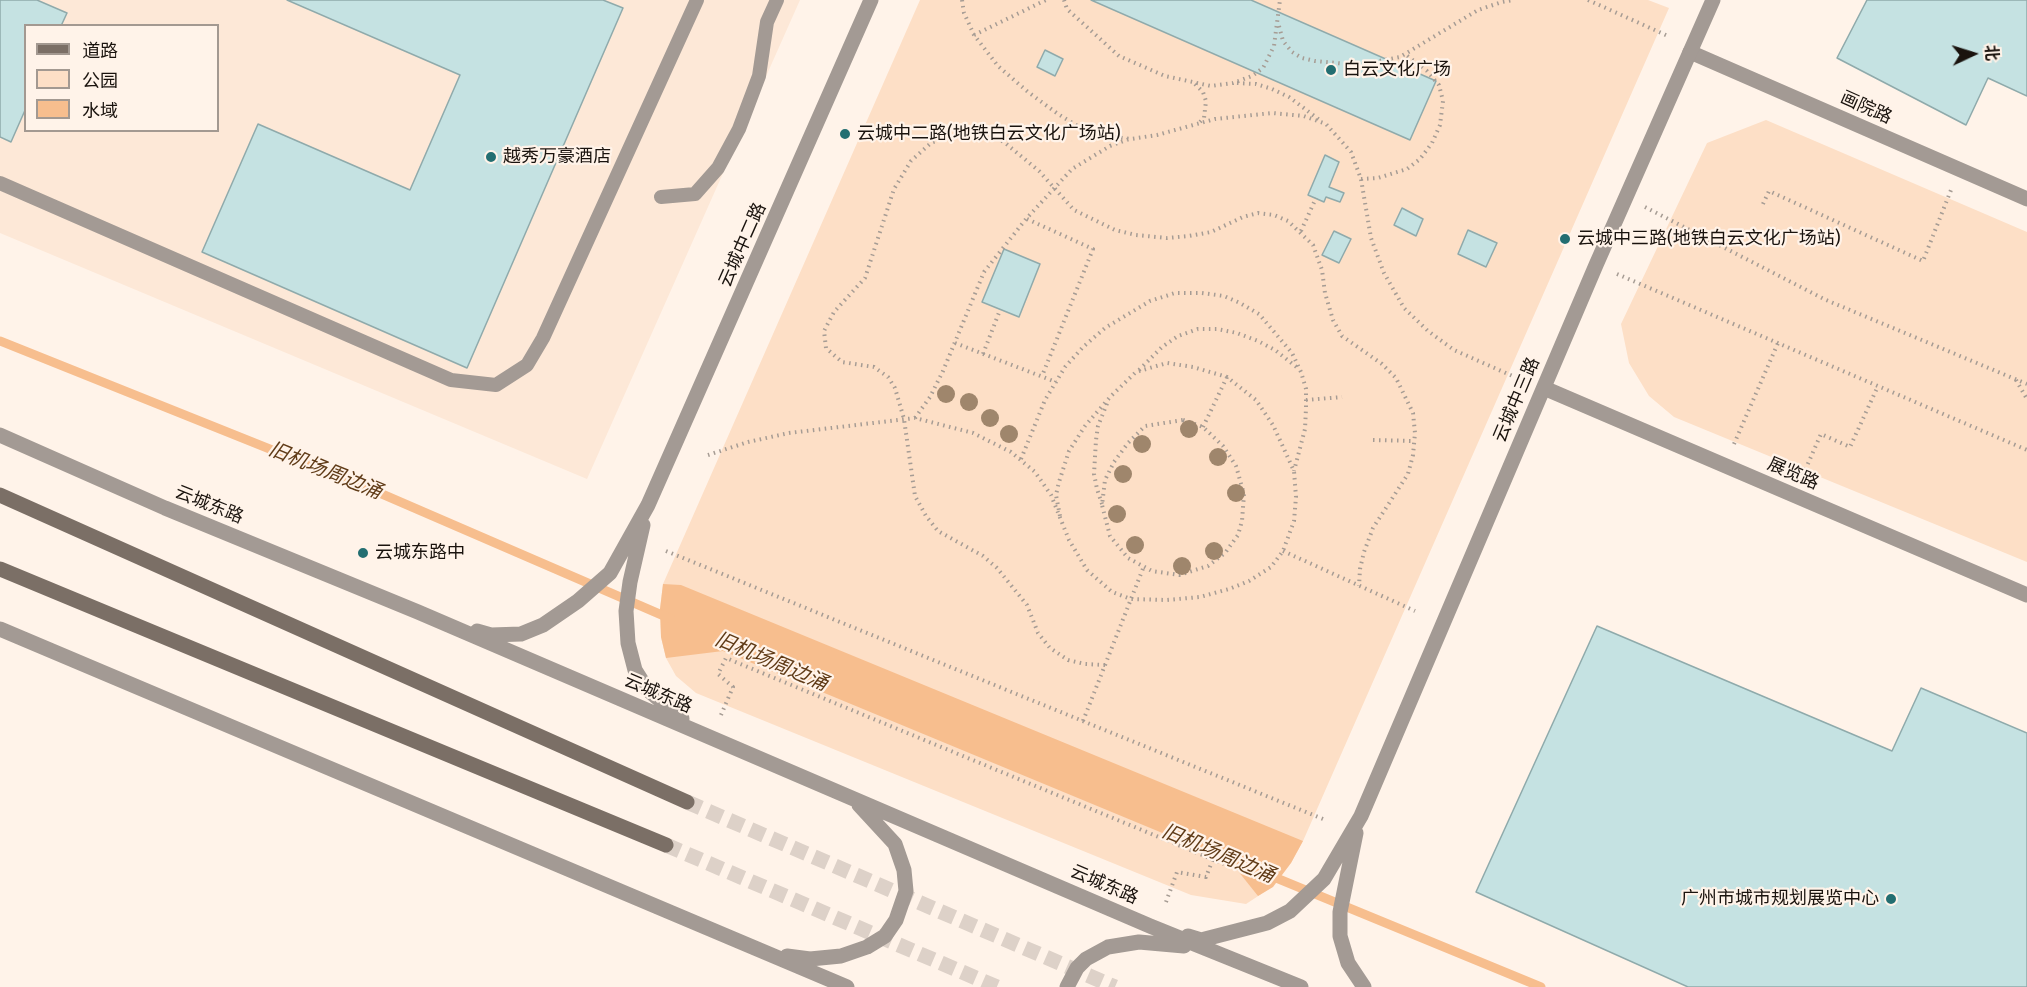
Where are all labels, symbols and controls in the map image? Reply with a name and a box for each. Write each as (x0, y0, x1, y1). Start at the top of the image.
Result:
legend (24, 24, 219, 132)
north arrow (1943, 24, 2003, 84)
text: 道路 (82, 40, 118, 62)
text: 北 (1981, 44, 2001, 61)
place label: 白云文化广场 (1343, 59, 1451, 81)
marker: 白云文化广场 (1324, 63, 1338, 77)
text: 公园 (82, 70, 118, 92)
street label: 画院路 (1837, 87, 1895, 129)
text: 水域 (82, 100, 118, 122)
place label: 云城中二路(地铁白云文化广场站) (857, 123, 1121, 145)
marker: 云城中二路(地铁白云文化广场站) (838, 127, 852, 141)
place label: 越秀万豪酒店 (503, 146, 611, 168)
marker: 越秀万豪酒店 (484, 150, 498, 164)
street label: 云城中二路 (715, 199, 771, 291)
place label: 云城中三路(地铁白云文化广场站) (1577, 228, 1841, 250)
marker: 云城中三路(地铁白云文化广场站) (1558, 232, 1572, 246)
street label: 云城中三路 (1489, 354, 1545, 446)
water label: 旧机场周边涌 (265, 437, 385, 505)
street label: 展览路 (1764, 454, 1822, 494)
street label: 云城东路 (172, 482, 246, 528)
place label: 云城东路中 (375, 542, 465, 564)
marker: 云城东路中 (356, 546, 370, 560)
water label: 旧机场周边涌 (711, 628, 831, 696)
street label: 云城东路 (621, 670, 695, 718)
water label: 旧机场周边涌 (1158, 820, 1278, 888)
street label: 云城东路 (1067, 861, 1141, 909)
place label: 广州市城市规划展览中心 (1681, 888, 1879, 910)
marker: 广州市城市规划展览中心 (1884, 892, 1898, 906)

